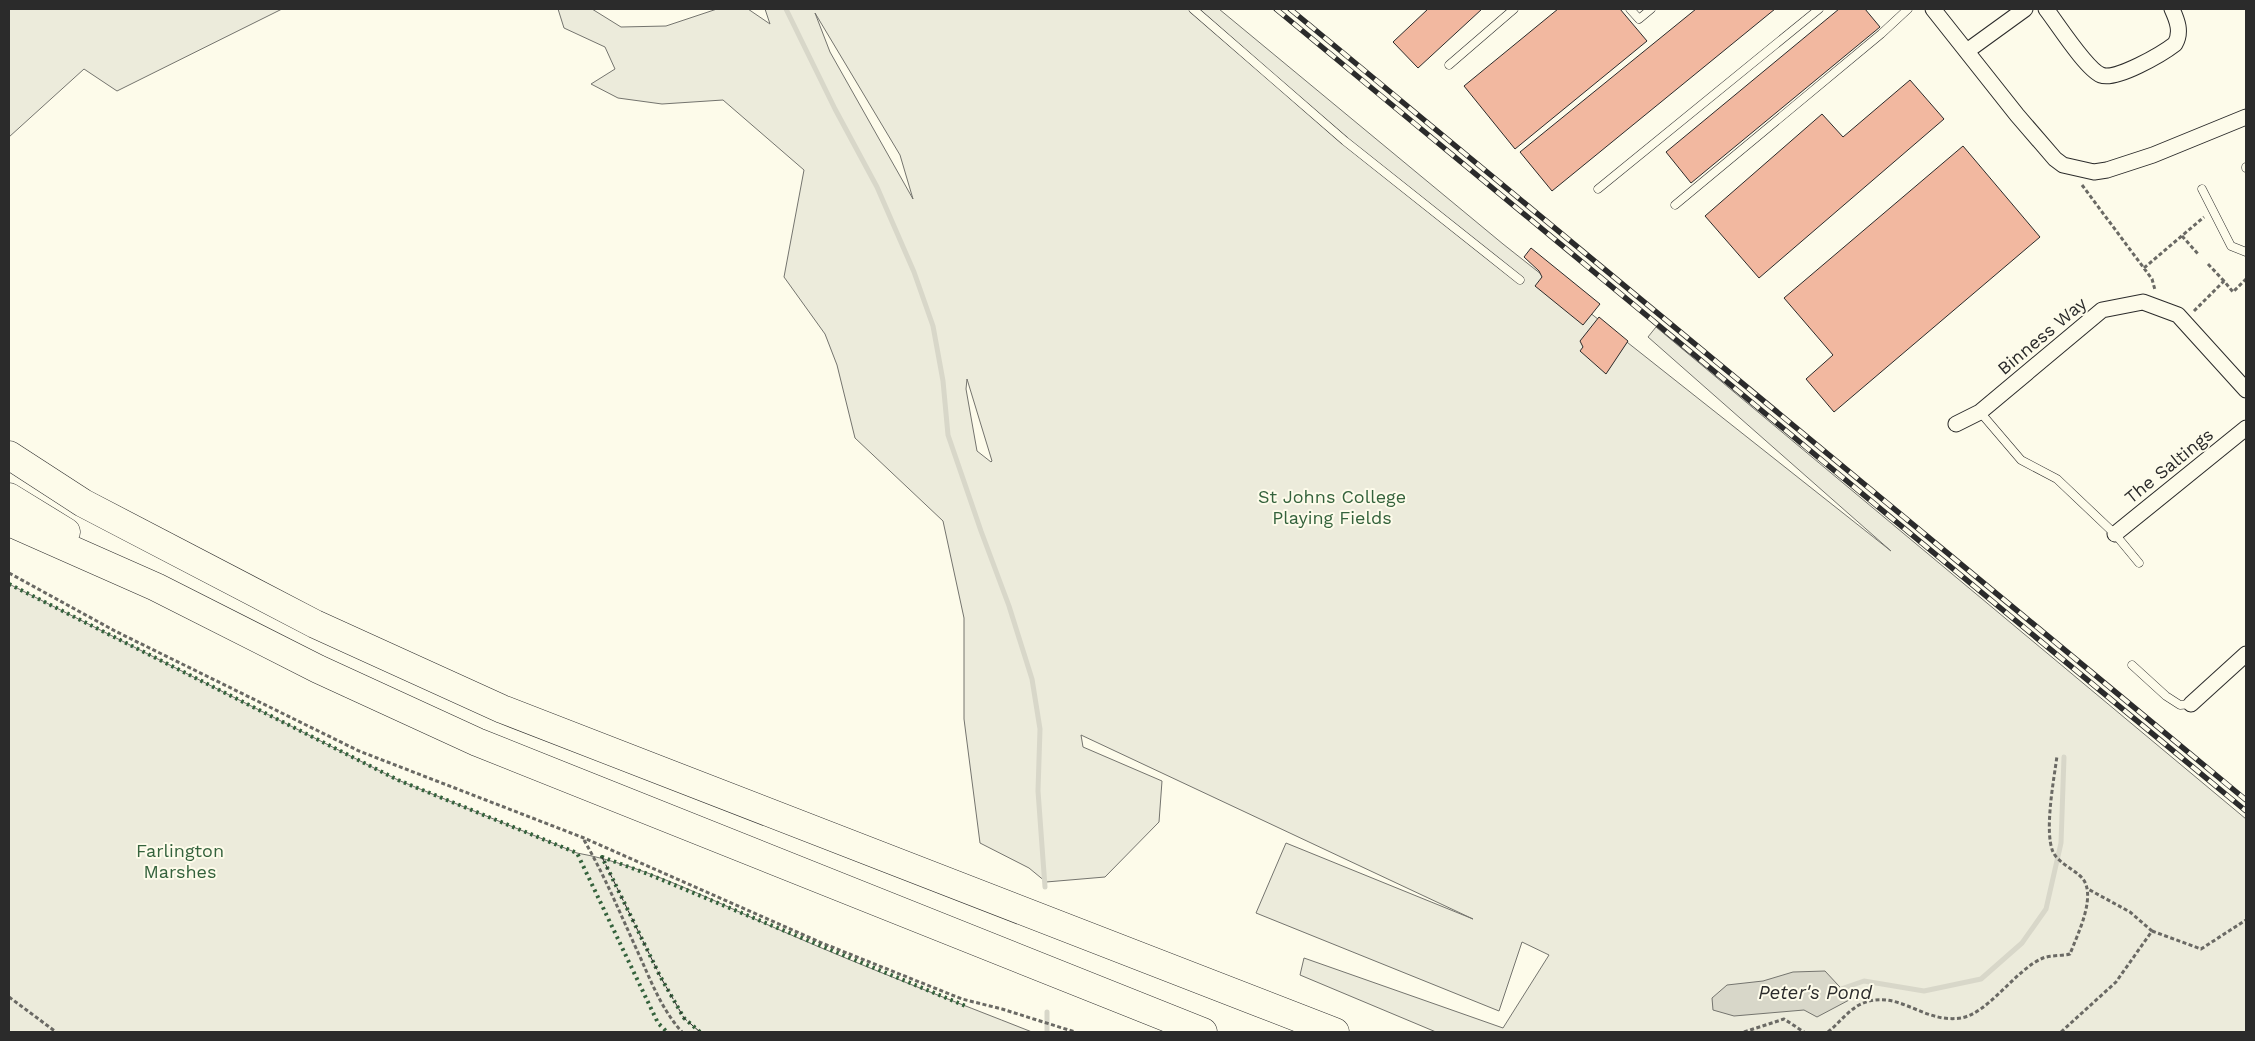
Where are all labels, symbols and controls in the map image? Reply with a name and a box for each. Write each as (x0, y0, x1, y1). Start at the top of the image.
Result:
street label: Binness Way (1993, 292, 2091, 379)
street label: The Saltings (2120, 424, 2217, 508)
park label: St Johns College Playing Fields (1258, 486, 1406, 528)
park label: Farlington Marshes (136, 840, 224, 882)
water label: Peter's Pond (1758, 981, 1873, 1004)

